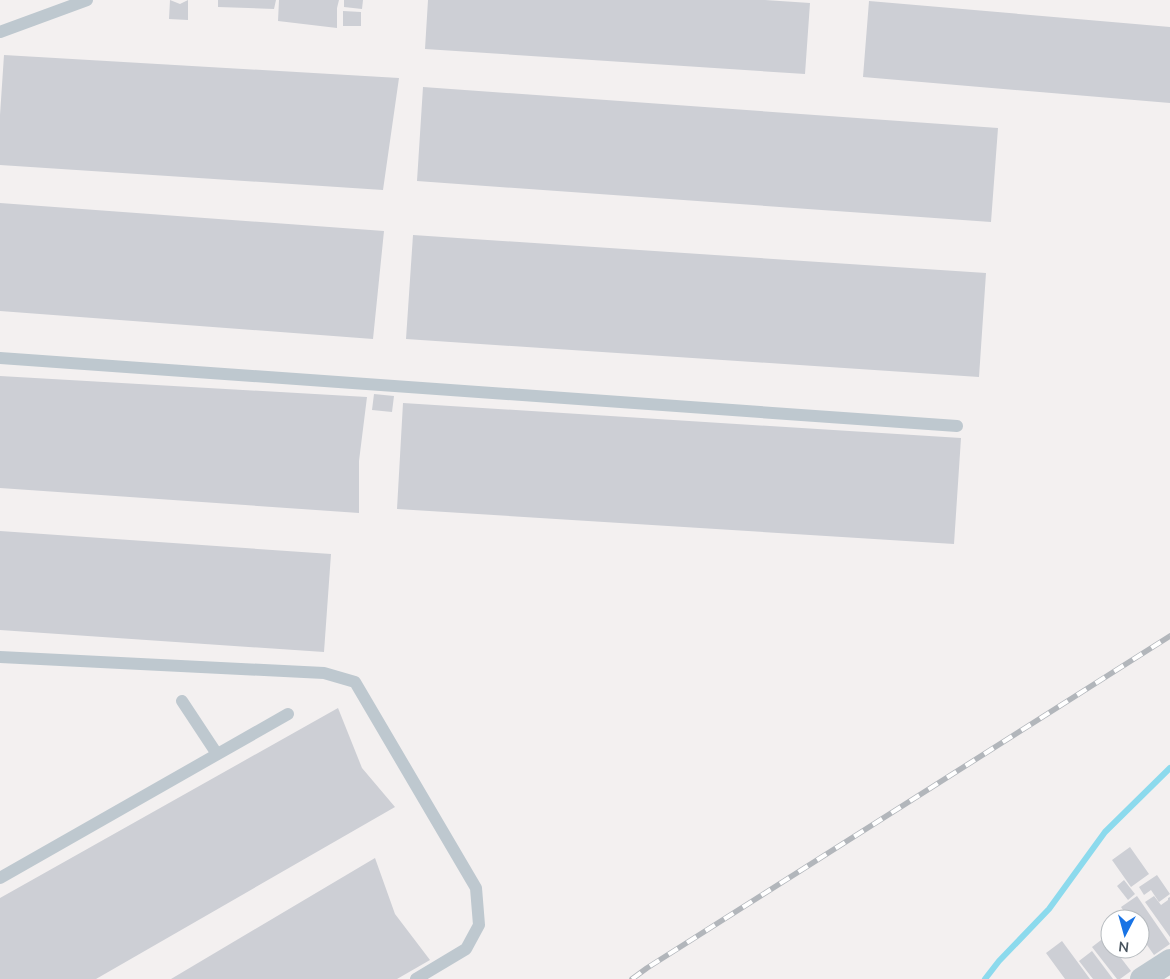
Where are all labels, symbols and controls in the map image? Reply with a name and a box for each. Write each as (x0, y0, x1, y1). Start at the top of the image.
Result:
north arrow (1100, 909, 1150, 959)
text: N (1117, 937, 1130, 956)

